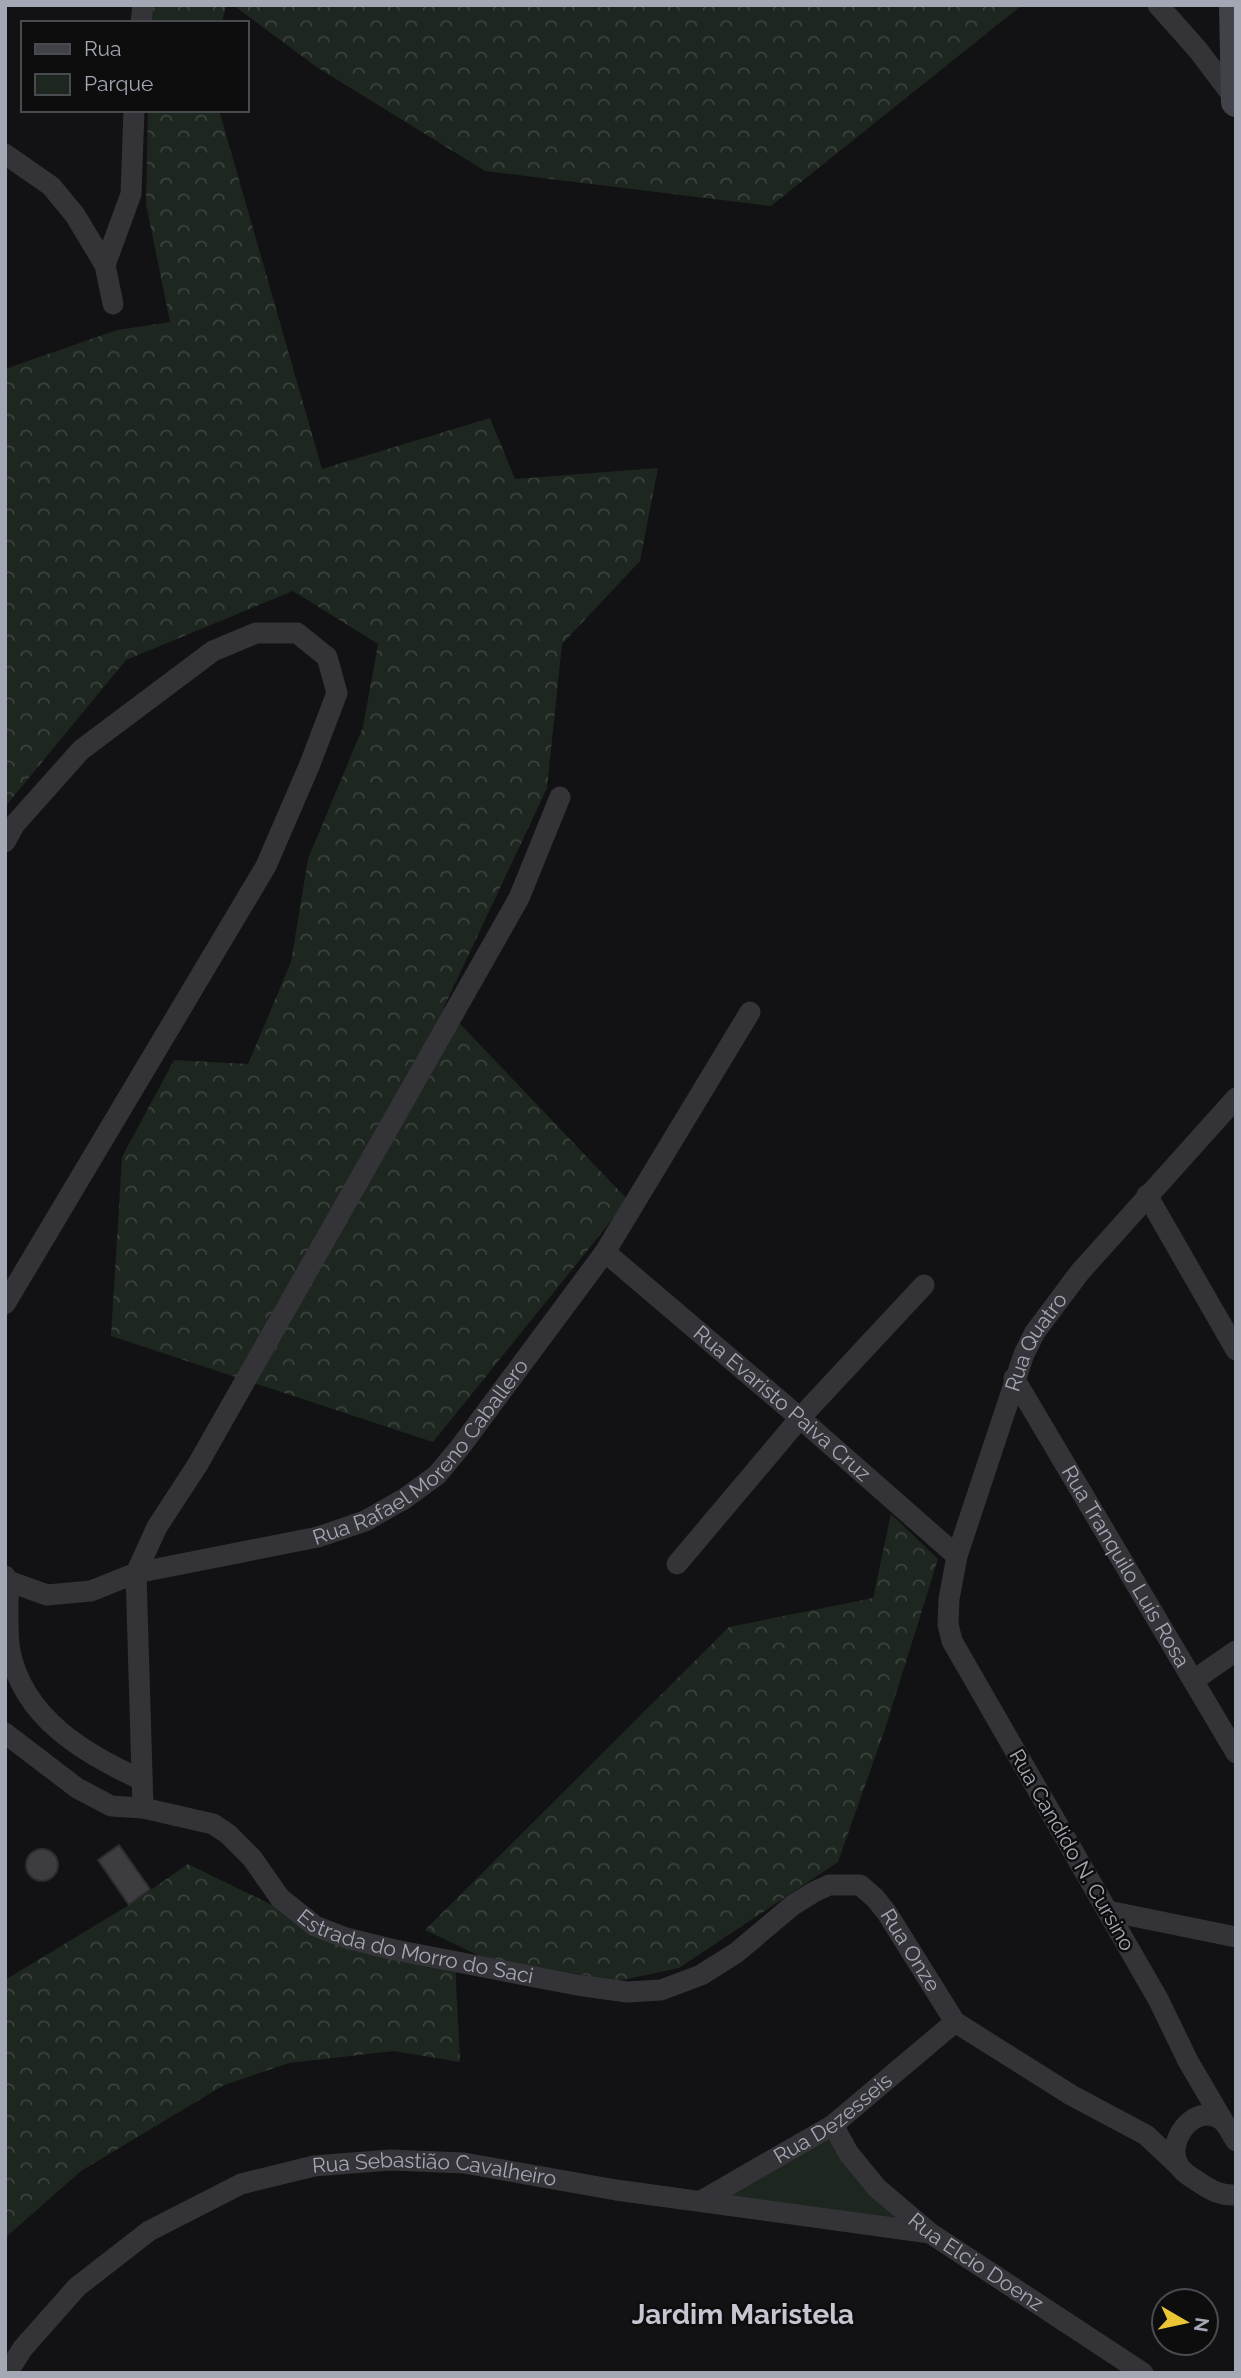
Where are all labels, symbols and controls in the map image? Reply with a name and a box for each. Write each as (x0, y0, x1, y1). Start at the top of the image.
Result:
legend (21, 21, 248, 112)
text: Rua (84, 36, 121, 61)
text: Parque (84, 71, 153, 96)
street label: Rua Quatro (999, 1288, 1072, 1395)
street label: Rua Evaristo Paiva Cruz (689, 1320, 876, 1486)
street label: Rua Rafael Moreno Caballero (309, 1354, 533, 1550)
street label: Rua Tranquilo Luís Rosa (1057, 1461, 1195, 1672)
street label: Rua Candido N. Cursino (1004, 1744, 1140, 1955)
street label: Estrada do Morro do Saci (292, 1904, 536, 1988)
street label: Rua Onze (875, 1904, 946, 1996)
street label: Rua Dezesseis (769, 2068, 897, 2168)
street label: Rua Sebastião Cavalheiro (311, 2147, 559, 2191)
street label: Rua Elcio Doenz (903, 2207, 1048, 2316)
north arrow (1150, 2287, 1220, 2357)
district label: Jardim Maristela (632, 2298, 854, 2331)
text: N (1190, 2316, 1214, 2334)

